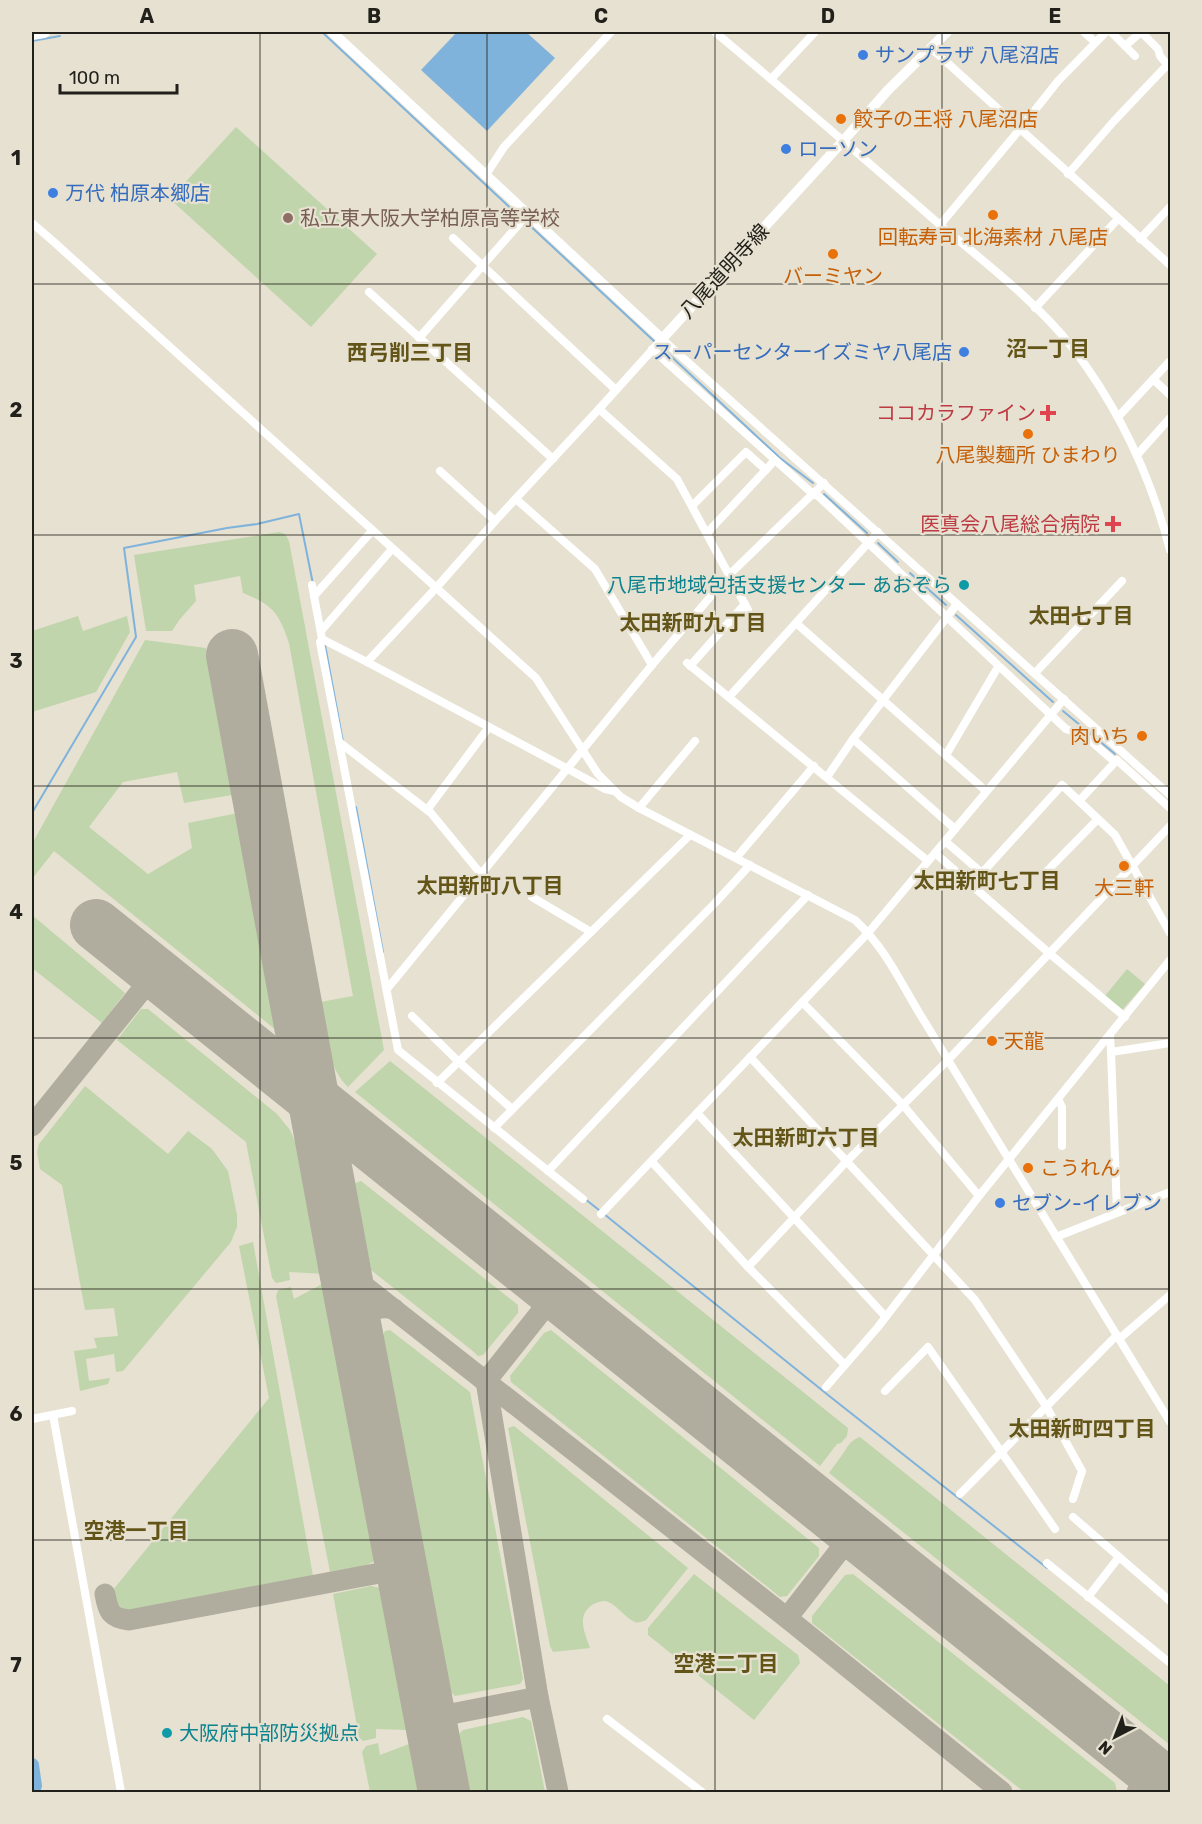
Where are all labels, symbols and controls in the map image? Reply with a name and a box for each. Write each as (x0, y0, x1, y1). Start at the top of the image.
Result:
text: A (140, 4, 155, 28)
text: B (367, 4, 381, 28)
text: C (594, 4, 608, 28)
text: D (821, 4, 835, 28)
text: E (1049, 4, 1061, 28)
place label: サンプラザ 八尾沼店 (875, 43, 1059, 67)
marker: サンプラザ 八尾沼店 (856, 48, 870, 62)
scale bar (60, 57, 177, 95)
text: 100 m (69, 67, 120, 89)
place label: 餃子の王将 八尾沼店 (853, 107, 1038, 131)
marker: 餃子の王将 八尾沼店 (834, 112, 848, 126)
place label: ローソン (798, 137, 878, 161)
marker: ローソン (779, 142, 793, 156)
text: 1 (11, 146, 21, 170)
place label: 万代 柏原本郷店 (65, 181, 210, 205)
marker: 万代 柏原本郷店 (46, 186, 60, 200)
place label: 私立東大阪大学柏原高等学校 (300, 206, 560, 230)
marker: 回転寿司 北海素材 八尾店 (986, 208, 1000, 222)
marker: 私立東大阪大学柏原高等学校 (281, 211, 295, 225)
street label: 八尾道明寺線 (674, 219, 774, 323)
place label: 回転寿司 北海素材 八尾店 (878, 225, 1108, 249)
marker: バーミヤン (826, 247, 840, 261)
place label: バーミヤン (783, 264, 883, 288)
district label: 沼一丁目 (1006, 336, 1090, 361)
district label: 西弓削三丁目 (347, 340, 473, 365)
place label: スーパーセンターイズミヤ八尾店 (653, 340, 952, 364)
marker: スーパーセンターイズミヤ八尾店 (957, 345, 971, 359)
text: 2 (10, 398, 23, 422)
place label: ココカラファイン (876, 401, 1036, 425)
marker: ココカラファイン (1041, 406, 1055, 420)
marker: 八尾製麺所 ひまわり (1021, 427, 1035, 441)
place label: 八尾製麺所 ひまわり (936, 443, 1120, 467)
place label: 医真会八尾総合病院 (920, 512, 1100, 536)
marker: 医真会八尾総合病院 (1104, 515, 1122, 533)
place label: 八尾市地域包括支援センター あおぞら (607, 573, 952, 597)
marker: 八尾市地域包括支援センター あおぞら (957, 578, 971, 592)
district label: 太田七丁目 (1029, 603, 1134, 628)
district label: 太田新町九丁目 (620, 610, 767, 635)
text: 3 (9, 649, 23, 673)
place label: 肉いち (1070, 724, 1130, 748)
marker: 肉いち (1135, 729, 1149, 743)
marker: 大三軒 (1117, 859, 1131, 873)
district label: 太田新町七丁目 (914, 868, 1061, 893)
district label: 太田新町八丁目 (417, 873, 564, 898)
place label: 大三軒 (1094, 876, 1154, 900)
text: 4 (9, 900, 23, 924)
place label: 天龍 (1004, 1029, 1044, 1053)
marker: 天龍 (985, 1034, 999, 1048)
district label: 太田新町六丁目 (733, 1125, 880, 1150)
text: 5 (10, 1151, 23, 1175)
place label: こうれん (1040, 1156, 1120, 1180)
marker: こうれん (1021, 1161, 1035, 1175)
place label: セブン-イレブン (1012, 1191, 1162, 1215)
marker: セブン-イレブン (993, 1196, 1007, 1210)
text: 6 (9, 1402, 23, 1426)
district label: 太田新町四丁目 (1009, 1416, 1156, 1441)
district label: 空港一丁目 (84, 1518, 189, 1543)
district label: 空港二丁目 (674, 1651, 779, 1676)
text: 7 (10, 1653, 22, 1677)
north arrow (1085, 1707, 1145, 1767)
place label: 大阪府中部防災拠点 (179, 1721, 359, 1745)
marker: 大阪府中部防災拠点 (160, 1726, 174, 1740)
text: N (1095, 1737, 1116, 1759)

